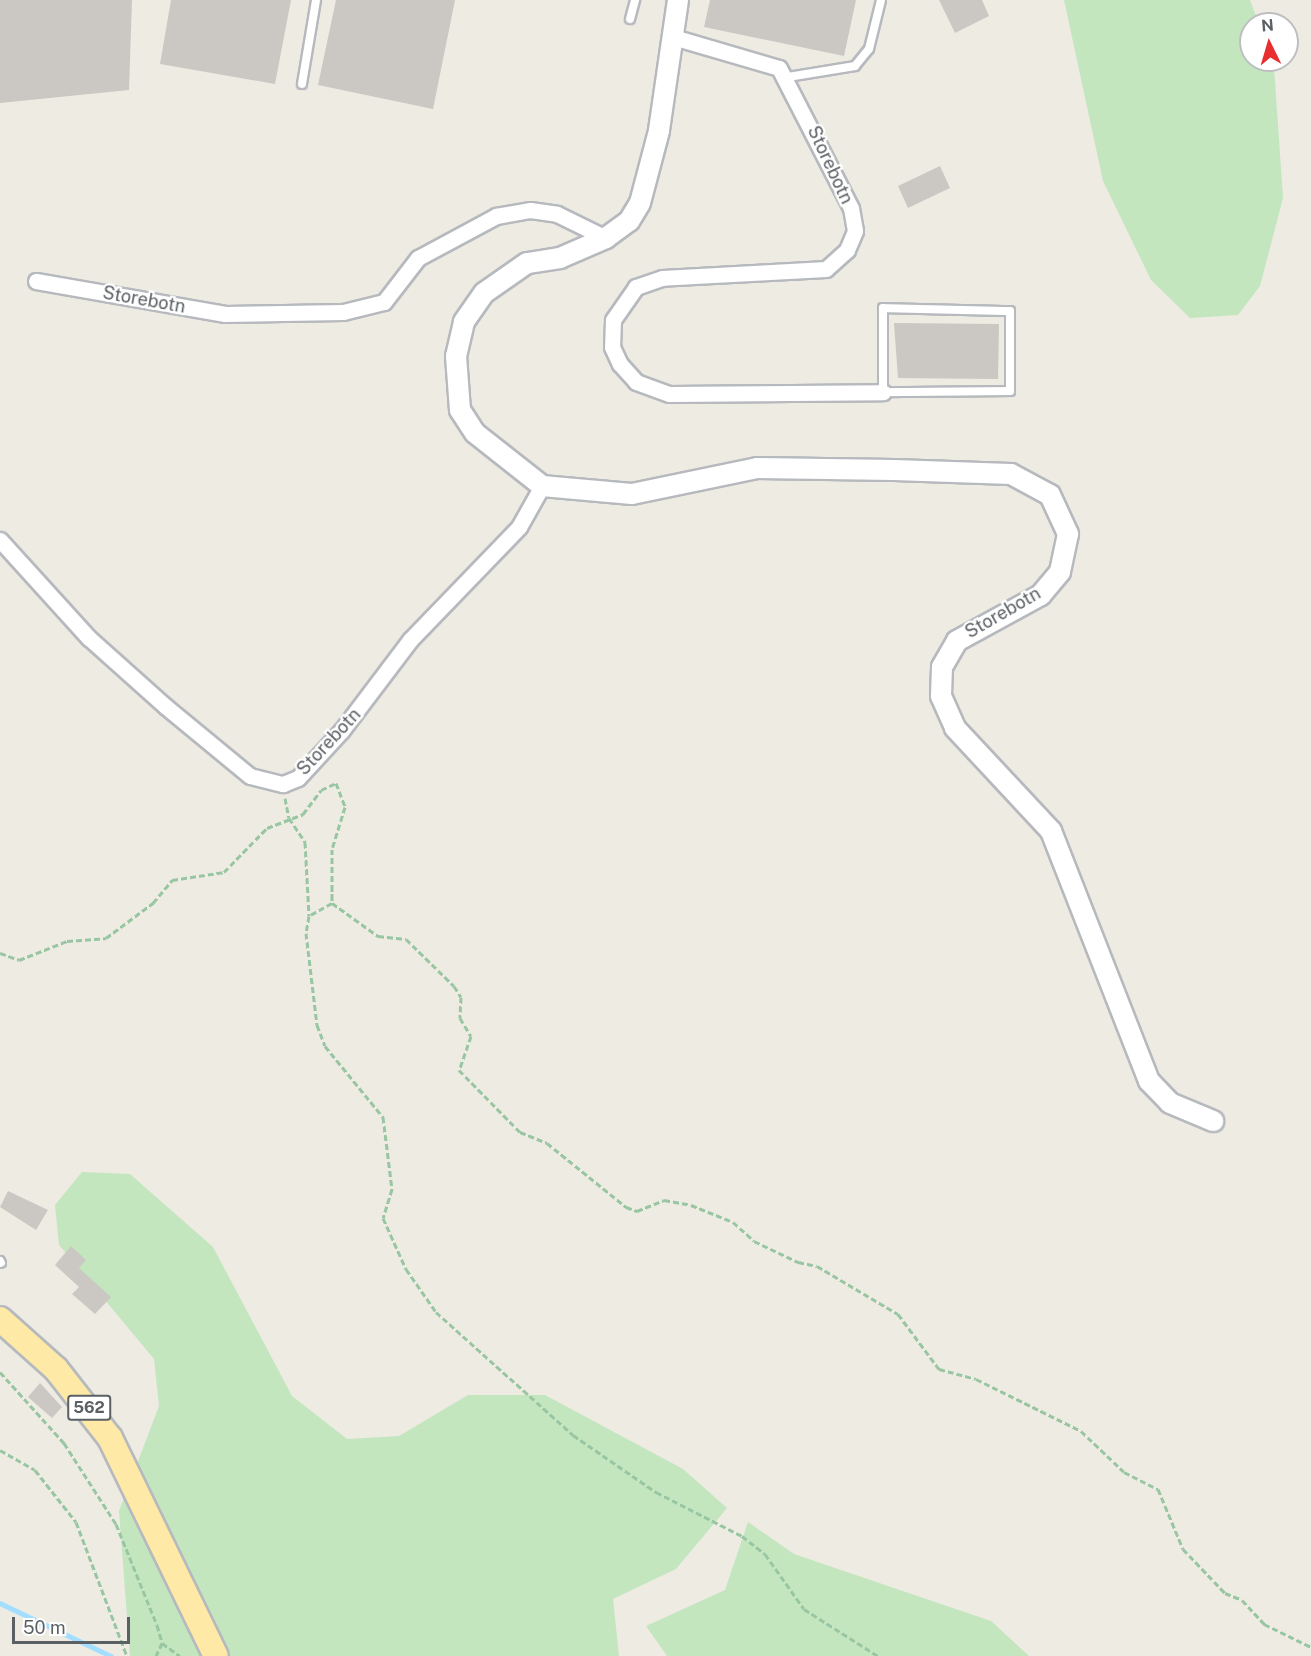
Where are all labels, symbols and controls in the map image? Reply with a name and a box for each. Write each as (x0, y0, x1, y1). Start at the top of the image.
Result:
north arrow (1239, 12, 1299, 72)
text: N (1260, 16, 1275, 36)
street label: Storebotn (803, 123, 857, 207)
street label: Storebotn (101, 282, 187, 318)
street label: Storebotn (961, 583, 1045, 643)
street label: Storebotn (293, 704, 365, 780)
road number: 562 (66, 1395, 112, 1421)
scale bar (15, 1605, 134, 1643)
text: 50 m (23, 1617, 66, 1638)

